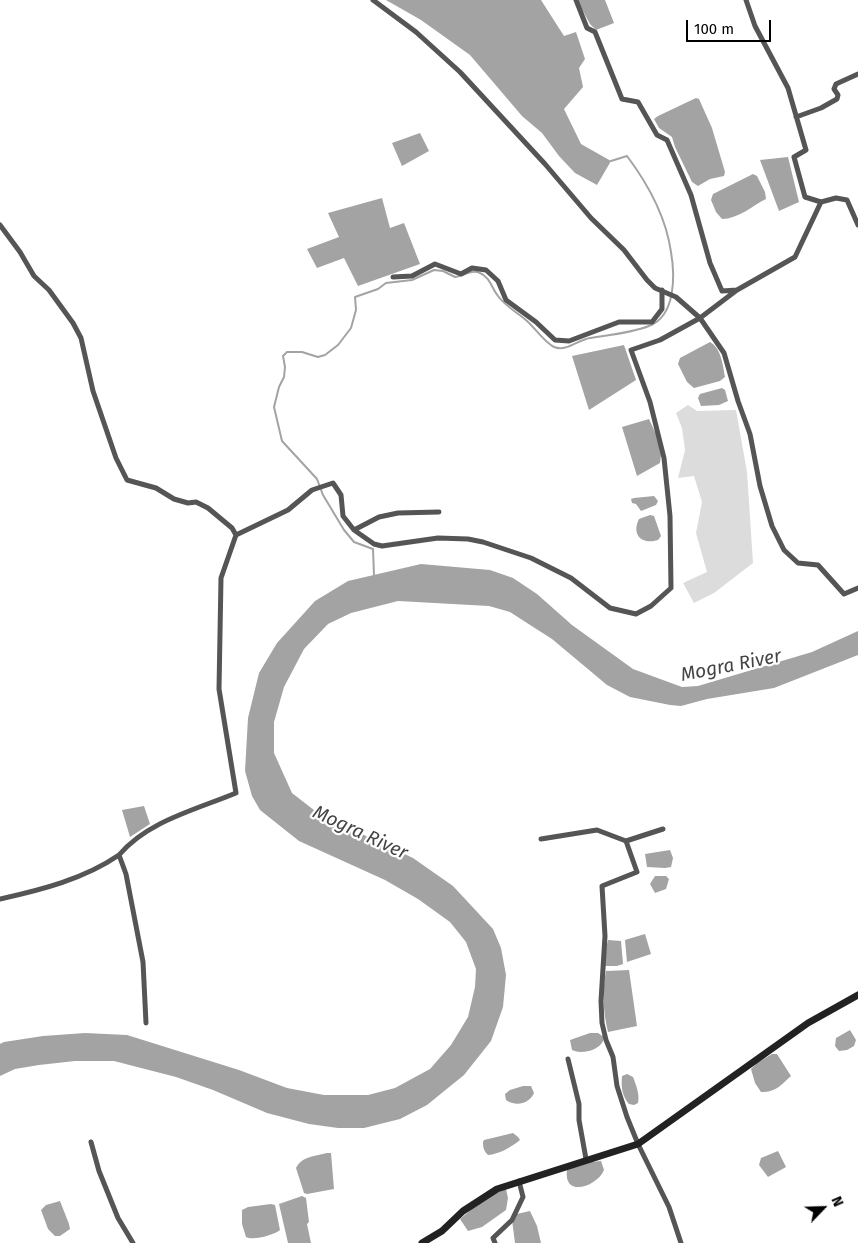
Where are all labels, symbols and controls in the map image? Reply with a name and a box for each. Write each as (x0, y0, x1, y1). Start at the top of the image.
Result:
scale bar (688, 10, 773, 42)
text: 100 m (694, 20, 734, 38)
water label: Mogra River (679, 645, 783, 687)
water label: Mogra River (309, 801, 411, 865)
north arrow (798, 1183, 848, 1233)
text: N (828, 1194, 847, 1209)

